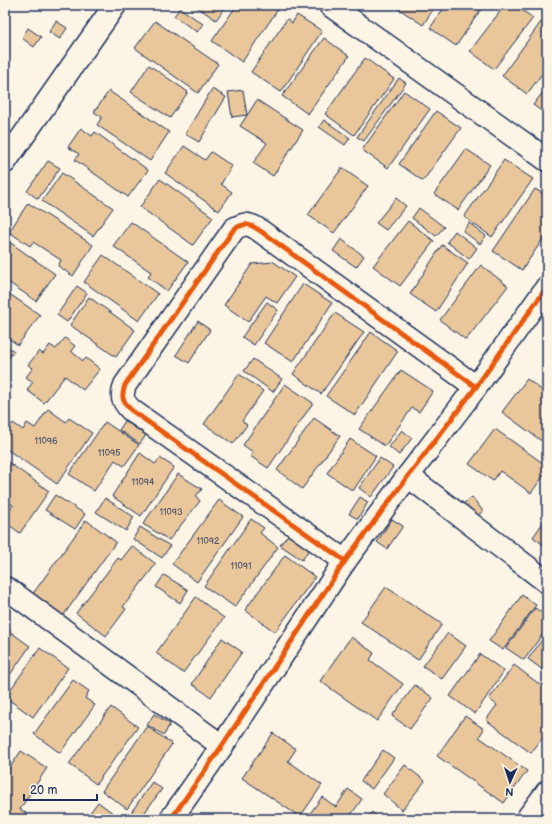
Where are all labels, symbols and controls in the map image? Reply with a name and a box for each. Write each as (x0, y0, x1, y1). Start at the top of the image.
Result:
house number: 11096 (35, 436, 58, 447)
house number: 11095 (98, 448, 120, 459)
house number: 11094 (132, 477, 155, 488)
house number: 11093 (160, 507, 183, 518)
house number: 11092 (197, 536, 220, 547)
house number: 11091 (231, 561, 251, 572)
north arrow (490, 762, 530, 802)
scale bar (24, 776, 97, 802)
text: 20 m (30, 783, 57, 798)
text: N (505, 785, 514, 798)

